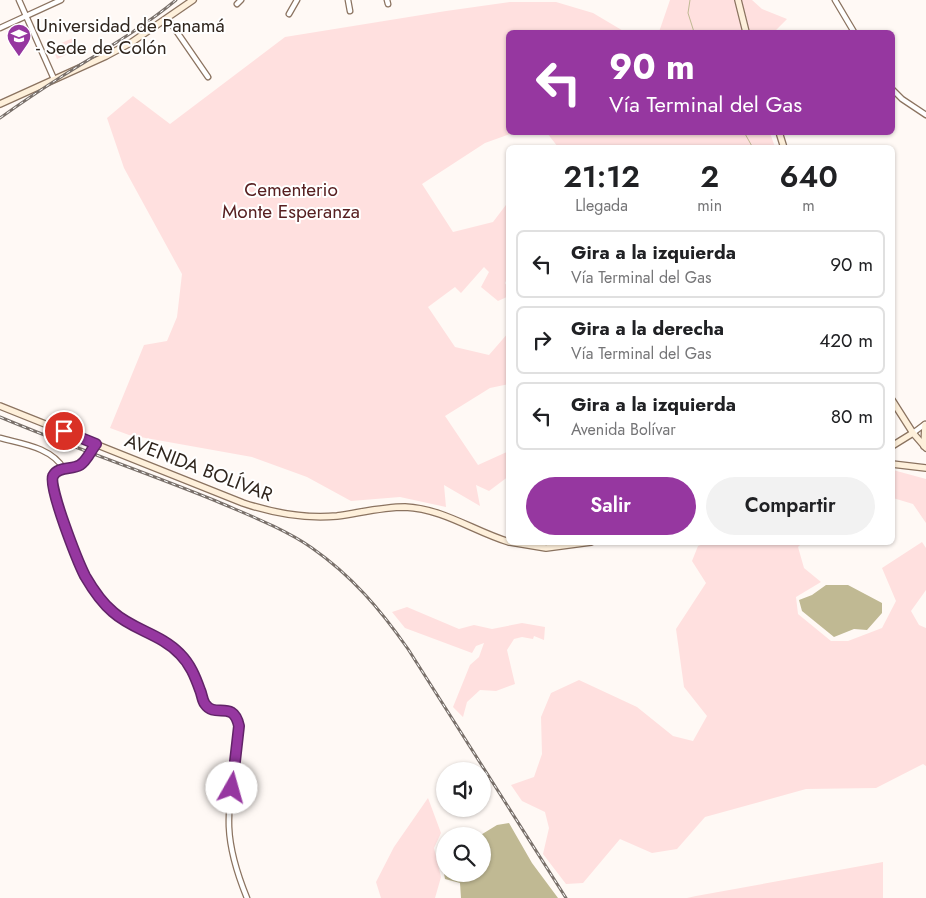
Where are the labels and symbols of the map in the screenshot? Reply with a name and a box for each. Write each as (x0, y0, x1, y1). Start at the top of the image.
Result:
place label: Universidad de Panamá - Sede de Colón (36, 12, 225, 61)
school or university icon: Universidad de Panamá - Sede de Colón (6, 23, 32, 57)
park label: Cementerio Monte Esperanza (222, 176, 360, 225)
pin (43, 410, 85, 452)
street label: AVENIDA BOLÍVAR (121, 427, 277, 508)
position arrow (205, 761, 257, 813)

